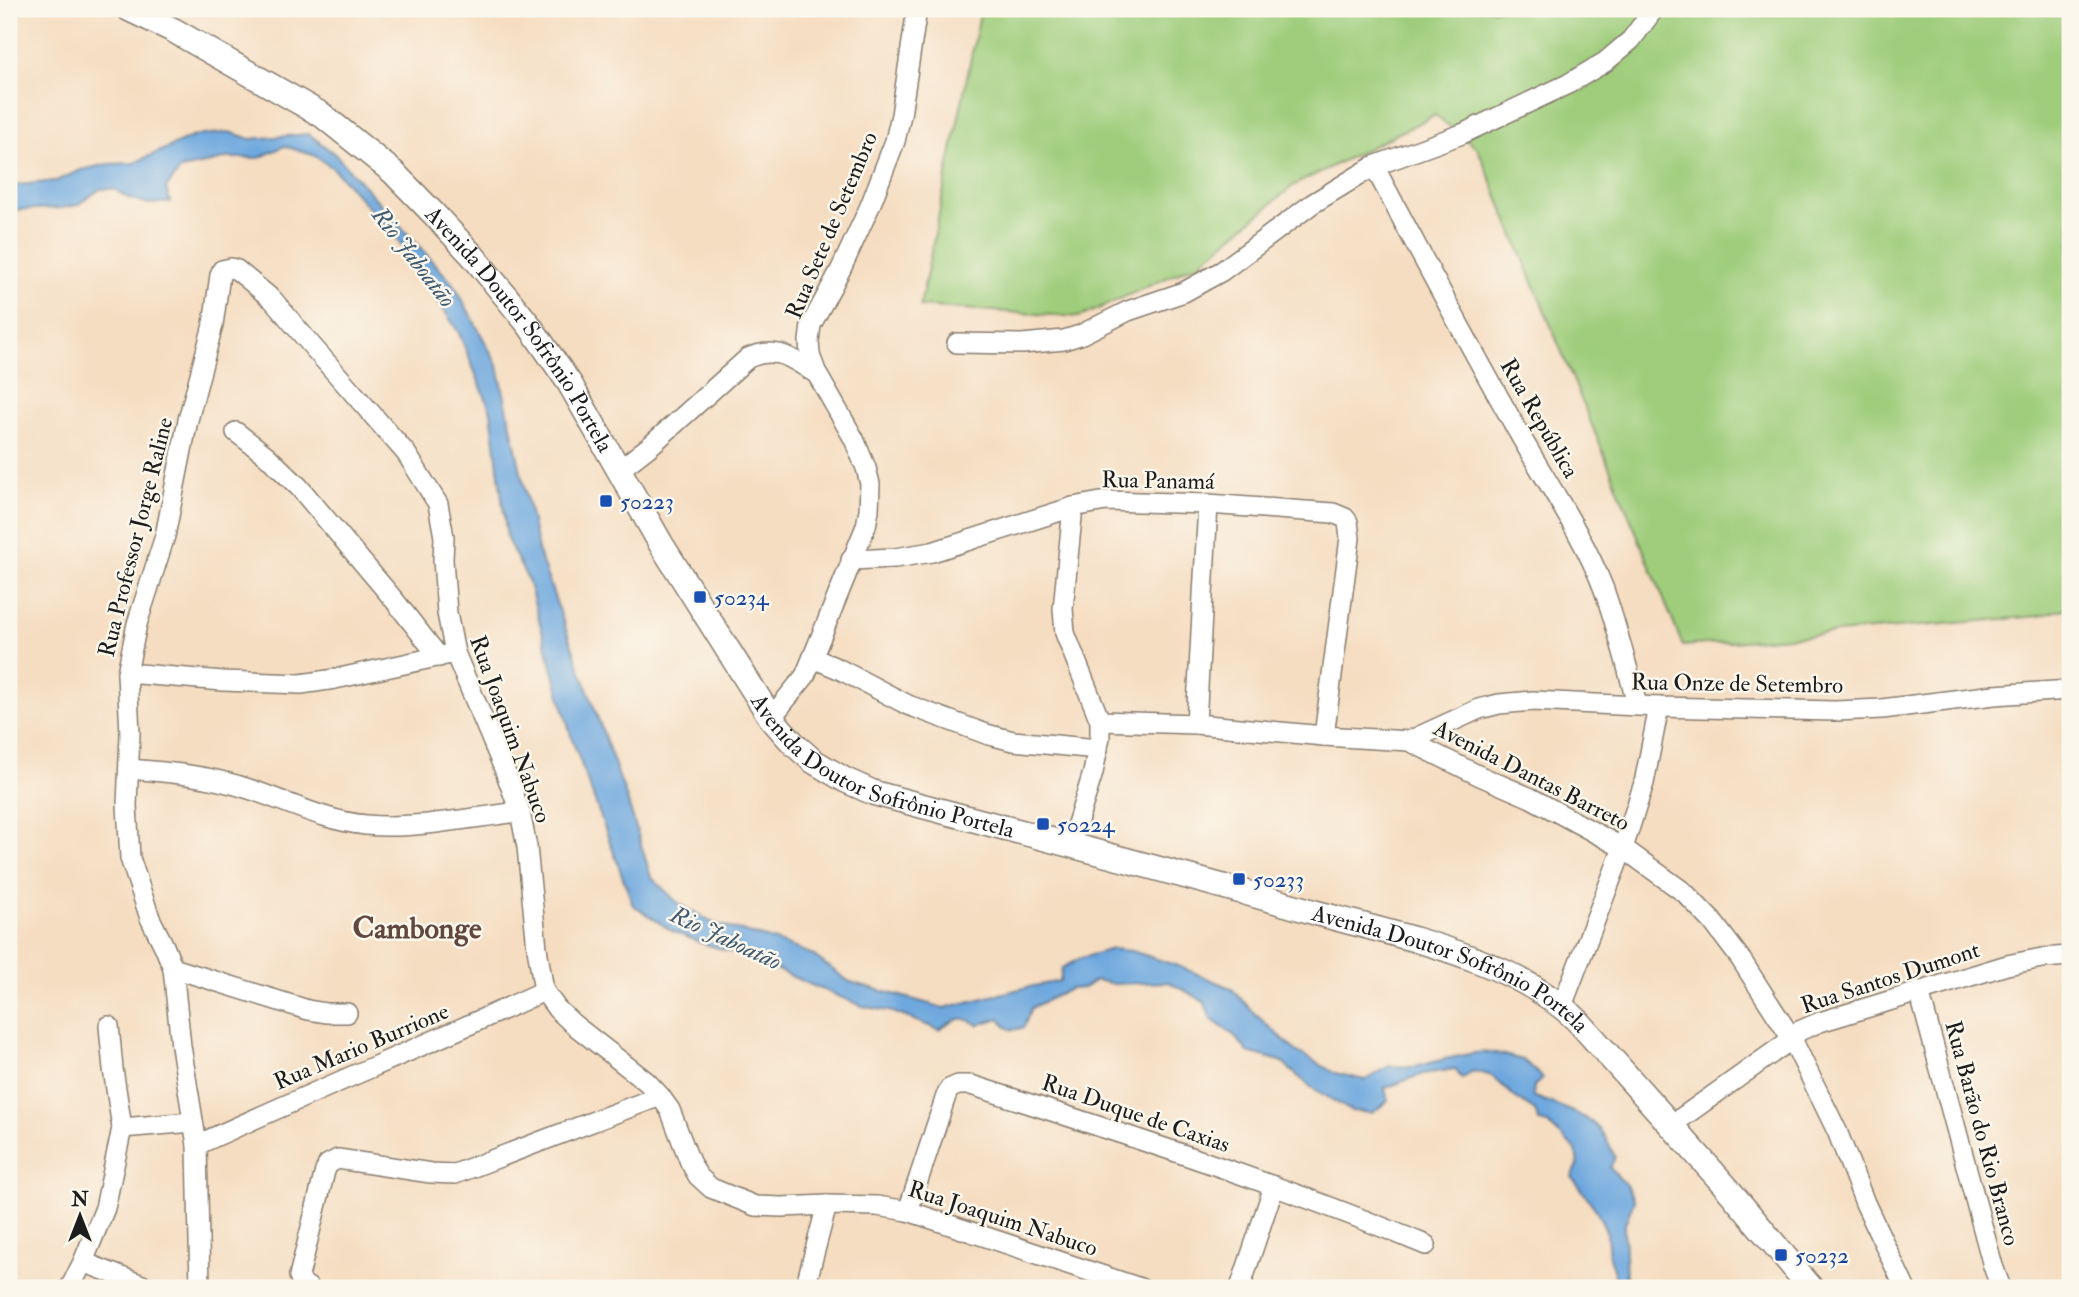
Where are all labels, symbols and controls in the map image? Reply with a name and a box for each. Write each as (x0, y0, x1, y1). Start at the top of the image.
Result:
street label: Rua Sete de Setembro (779, 127, 884, 323)
street label: Avenida Doutor Sofrônio Portela (418, 199, 620, 458)
water label: Rio Jaboatão (364, 200, 462, 314)
street label: Rua República (1493, 353, 1586, 484)
street label: Rua Professor Jorge Raline (92, 414, 179, 660)
street label: Rua Panamá (1101, 465, 1215, 496)
place label: 50223 (620, 487, 674, 516)
marker: 50223 (598, 493, 614, 509)
place label: 50234 (714, 583, 770, 612)
marker: 50234 (692, 589, 708, 605)
street label: Rua Joaquim Nabuco (463, 631, 558, 827)
street label: Rua Onze de Setembro (1631, 667, 1843, 700)
street label: Avenida Doutor Sofrônio Portela (744, 688, 1018, 845)
street label: Avenida Dantas Barreto (1428, 713, 1635, 837)
place label: 50224 (1057, 810, 1116, 839)
marker: 50224 (1035, 816, 1051, 832)
place label: 50233 (1253, 865, 1304, 894)
marker: 50233 (1231, 871, 1247, 887)
street label: Avenida Doutor Sofrônio Portela (1308, 898, 1596, 1039)
water label: Rio Jaboatão (664, 899, 786, 978)
district label: Cambonge (352, 910, 482, 947)
street label: Rua Santos Dumont (1797, 935, 1983, 1020)
street label: Rua Mario Burrione (269, 996, 453, 1096)
street label: Rua Barão do Rio Branco (1939, 1018, 2026, 1249)
street label: Rua Duque de Caxias (1038, 1068, 1234, 1159)
street label: Rua Joaquim Nabuco (904, 1174, 1101, 1263)
north arrow (46, 1182, 116, 1252)
text: N (70, 1188, 89, 1212)
place label: 50232 (1795, 1241, 1849, 1270)
marker: 50232 (1773, 1247, 1789, 1263)

